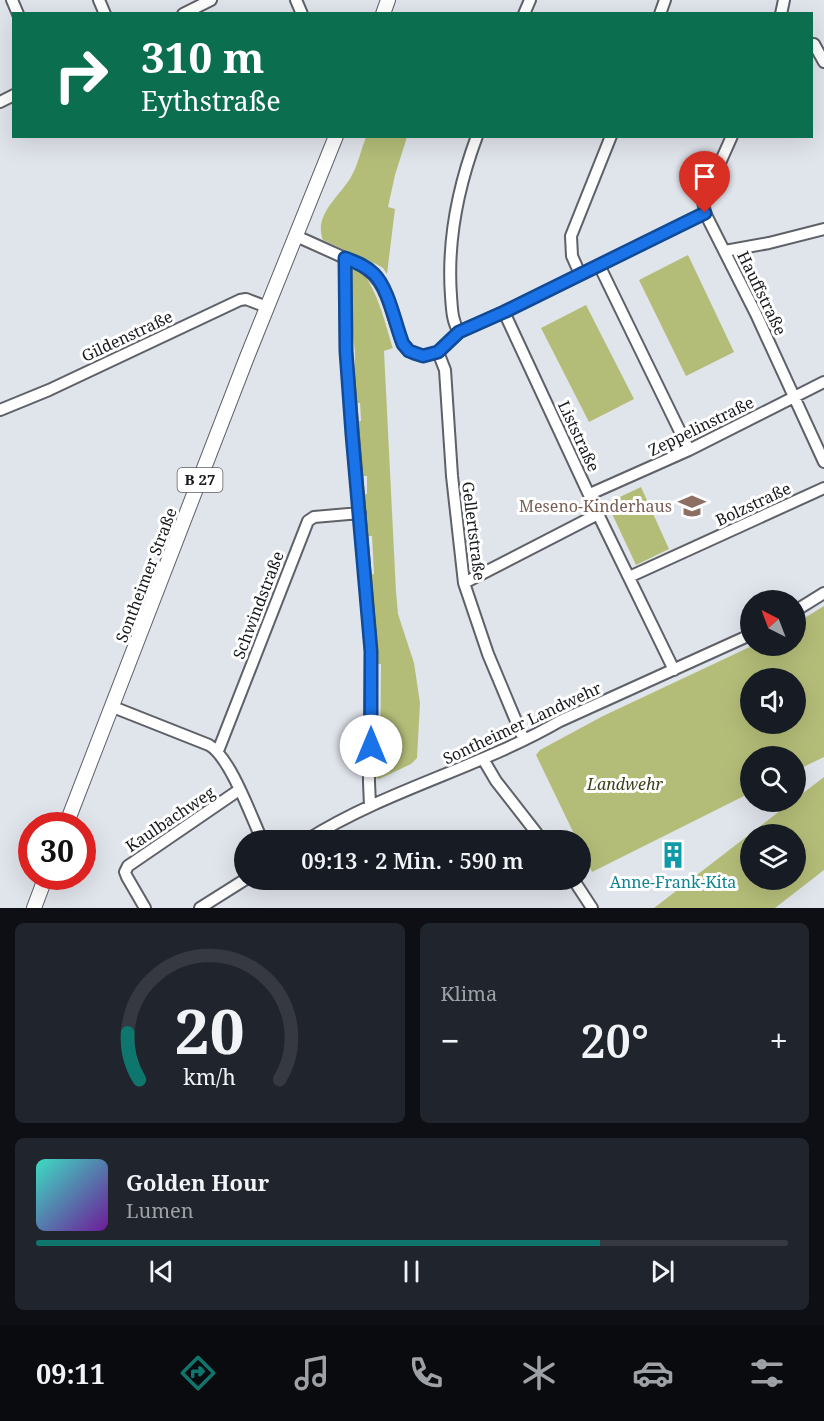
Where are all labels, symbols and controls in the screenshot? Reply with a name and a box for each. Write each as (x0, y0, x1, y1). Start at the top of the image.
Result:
text: 310 m (141, 28, 265, 85)
icon: right (42, 36, 120, 114)
text: Eythstraße (141, 82, 281, 119)
pin (679, 151, 730, 213)
icon: arrive (688, 160, 721, 193)
street label: Hauffstraße (732, 247, 792, 339)
street label: Gildenstraße (78, 305, 176, 367)
street label: Zeppelinstraße (645, 391, 757, 461)
street label: Liststraße (553, 397, 605, 475)
road number: B 27 (178, 468, 222, 492)
street label: Bolzstraße (712, 477, 794, 531)
street label: Gellertstraße (457, 480, 491, 582)
school or university icon: Meseno-Kinderhaus (677, 491, 707, 521)
place label: Meseno-Kinderhaus (519, 495, 672, 517)
street label: Sontheimer Straße (110, 505, 182, 645)
street label: Schwindstraße (227, 548, 289, 662)
north arrow (740, 590, 806, 656)
map controls (740, 590, 806, 890)
button: sound (740, 668, 806, 734)
street label: Sontheimer Landwehr (439, 676, 605, 769)
position arrow (339, 714, 403, 778)
button: search (740, 746, 806, 812)
park label: Landwehr (586, 773, 664, 795)
street label: Kaulbachweg (121, 781, 219, 857)
speed limit sign: 30 (18, 812, 96, 890)
button: layers (740, 824, 806, 890)
building icon: Anne-Frank-Kita (658, 840, 688, 870)
text: 09:13 · 2 Min. · 590 m (301, 845, 524, 875)
place label: Anne-Frank-Kita (610, 871, 736, 893)
text: Klima (441, 980, 497, 1007)
text: 20 (174, 987, 245, 1072)
text: 20° (580, 1010, 649, 1071)
text: − (441, 1018, 460, 1063)
text: + (770, 1018, 788, 1063)
text: km/h (183, 1062, 236, 1091)
text: Golden Hour (126, 1167, 269, 1197)
text: Lumen (126, 1197, 194, 1224)
icon: previous (145, 1255, 178, 1288)
icon: pause (395, 1255, 428, 1288)
icon: next (646, 1255, 679, 1288)
icon: directions (177, 1352, 219, 1394)
icon: music (291, 1352, 333, 1394)
icon: phone (405, 1352, 447, 1394)
icon: climate (518, 1352, 560, 1394)
icon: car (632, 1352, 674, 1394)
icon: filters (746, 1352, 788, 1394)
text: 09:11 (36, 1355, 105, 1392)

